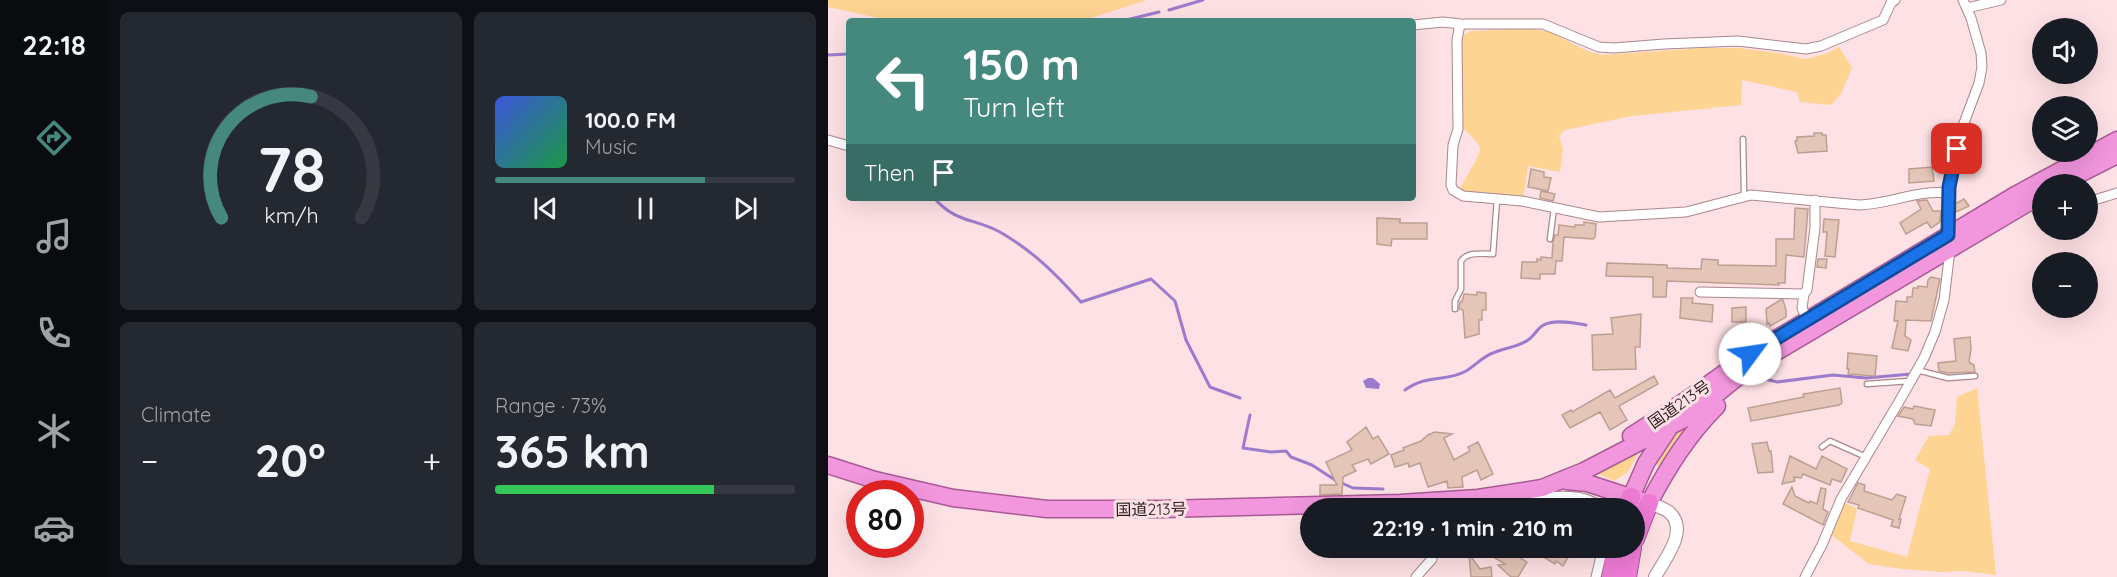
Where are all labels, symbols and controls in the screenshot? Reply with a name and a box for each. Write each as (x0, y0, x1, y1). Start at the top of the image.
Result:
map controls (2032, 18, 2098, 318)
button: sound (2032, 18, 2098, 84)
text: 22:18 (22, 28, 86, 62)
text: 150 m (963, 38, 1080, 91)
icon: left (864, 42, 942, 120)
text: Turn left (963, 90, 1065, 124)
button: layers (2032, 96, 2098, 162)
text: 100.0 FM (585, 106, 676, 134)
icon: directions (33, 117, 75, 159)
pin (1931, 123, 1982, 174)
text: 78 (257, 130, 325, 208)
icon: arrive (1940, 132, 1973, 165)
text: Music (585, 134, 637, 159)
icon: arrive (927, 156, 960, 189)
text: Then (864, 159, 915, 187)
button: + (2032, 174, 2098, 240)
icon: previous (529, 192, 562, 225)
icon: pause (629, 192, 662, 225)
icon: next (729, 192, 762, 225)
text: km/h (264, 202, 318, 228)
icon: music (33, 215, 75, 257)
button: − (2032, 252, 2098, 318)
icon: phone (33, 312, 75, 354)
position arrow (1718, 322, 1782, 386)
street label: 国道213号 (1644, 375, 1714, 433)
text: Range · 73% (495, 393, 607, 418)
text: Climate (141, 402, 211, 427)
icon: climate (33, 410, 75, 452)
text: 365 km (495, 423, 650, 479)
text: 20° (255, 432, 326, 488)
text: − (141, 440, 158, 481)
text: + (422, 440, 441, 481)
speed limit sign: 80 (846, 480, 924, 558)
street label: 国道213号 (1115, 498, 1187, 520)
icon: car (33, 507, 75, 549)
text: 22:19 · 1 min · 210 m (1372, 514, 1573, 542)

